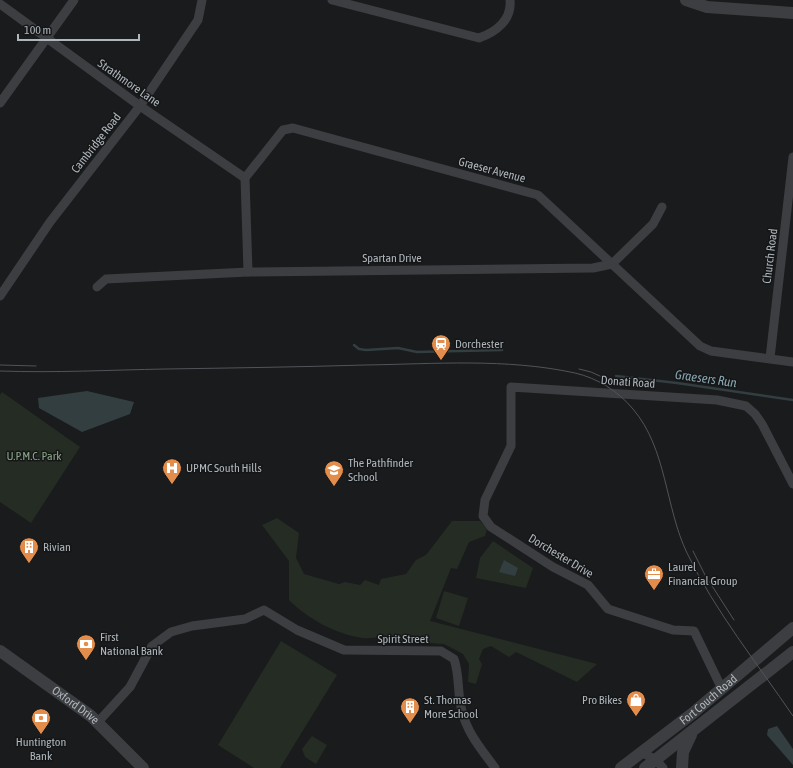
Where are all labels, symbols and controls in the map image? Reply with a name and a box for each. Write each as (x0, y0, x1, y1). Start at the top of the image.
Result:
scale bar (18, 16, 139, 42)
text: 100 m (24, 23, 51, 37)
street label: Strathmore Lane (95, 56, 163, 110)
street label: Cambridge Road (68, 110, 124, 176)
street label: Graeser Avenue (457, 154, 527, 186)
street label: Church Road (760, 228, 780, 284)
street label: Spartan Drive (362, 251, 422, 265)
station icon: Dorchester (430, 333, 452, 361)
place label: Dorchester (455, 337, 504, 351)
water label: Graesers Run (674, 367, 738, 390)
street label: Donati Road (600, 373, 656, 391)
park label: U.P.M.C. Park (6, 449, 62, 463)
place label: The Pathfinder School (348, 456, 413, 484)
hospital icon: UPMC South Hills (161, 457, 183, 485)
school or university icon: The Pathfinder School (323, 459, 345, 487)
place label: UPMC South Hills (186, 461, 262, 475)
street label: Dorchester Drive (526, 531, 596, 581)
building icon: Rivian (18, 536, 40, 564)
place label: Rivian (43, 540, 71, 554)
place label: Laurel Financial Group (668, 560, 738, 588)
office icon: Laurel Financial Group (643, 563, 665, 591)
place label: First National Bank (100, 630, 164, 658)
street label: Spirit Street (377, 632, 429, 646)
bank icon: First National Bank (75, 633, 97, 661)
street label: Fort Couch Road (677, 672, 740, 728)
street label: Oxford Drive (49, 683, 102, 727)
shop icon: Pro Bikes (625, 689, 647, 717)
place label: St. Thomas More School (424, 693, 479, 721)
place label: Pro Bikes (582, 693, 622, 707)
building icon: St. Thomas More School (399, 696, 421, 724)
bank icon: Huntington Bank (30, 707, 52, 735)
place label: Huntington Bank (16, 735, 66, 763)

